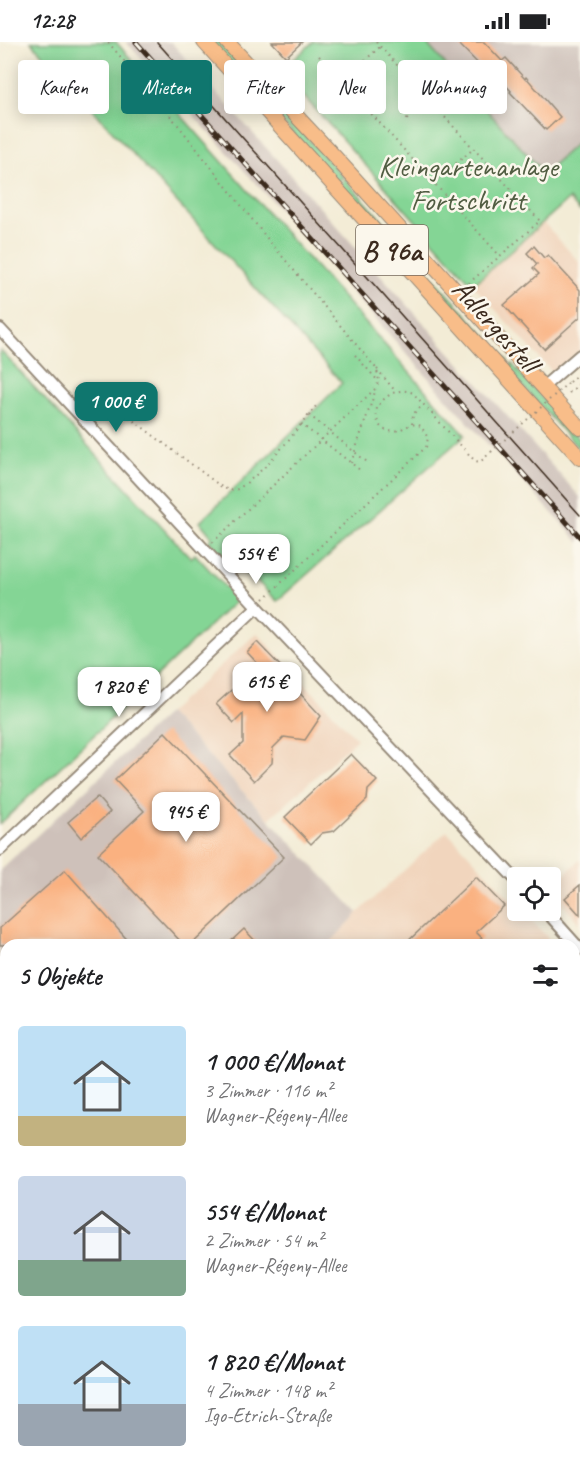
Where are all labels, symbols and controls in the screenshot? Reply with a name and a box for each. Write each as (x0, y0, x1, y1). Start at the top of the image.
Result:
text: 12:28 (30, 7, 74, 35)
chip: Kaufen (18, 60, 109, 114)
chip: Mieten (121, 60, 212, 114)
chip: Filter (224, 60, 305, 114)
chip: Neu (317, 60, 386, 114)
chip: Wohnung (398, 60, 507, 114)
park label: Kleingartenanlage Fortschritt (378, 147, 560, 219)
road number: B 96a (356, 225, 428, 275)
street label: Adlergestell (444, 270, 551, 383)
pin: 1 000 € (61, 382, 171, 433)
text: 1 000 € (89, 389, 143, 414)
pin: 554 € (214, 534, 298, 585)
text: 554 € (236, 541, 276, 566)
pin: 615 € (225, 662, 309, 713)
pin: 1 820 € (64, 667, 174, 718)
text: 615 € (247, 669, 287, 694)
text: 1 820 € (92, 674, 146, 699)
pin: 945 € (144, 792, 228, 843)
text: 945 € (166, 799, 206, 824)
map controls (507, 867, 561, 921)
button: locate (507, 867, 561, 921)
text: 5 Objekte (18, 959, 102, 992)
icon: filters (529, 959, 562, 992)
text: 1 000 €/Monat (204, 1045, 343, 1078)
icon: home (66, 1050, 138, 1122)
text: 3 Zimmer · 116 m² (204, 1078, 332, 1103)
text: Wagner-Régeny-Allee (204, 1103, 346, 1128)
text: 554 €/Monat (204, 1195, 324, 1228)
icon: home (66, 1200, 138, 1272)
text: 2 Zimmer · 54 m² (204, 1228, 323, 1253)
text: Wagner-Régeny-Allee (204, 1253, 346, 1278)
text: 1 820 €/Monat (204, 1345, 343, 1378)
icon: home (66, 1350, 138, 1422)
text: 4 Zimmer · 148 m² (204, 1378, 332, 1403)
text: Igo-Etrich-Straße (204, 1403, 331, 1428)

